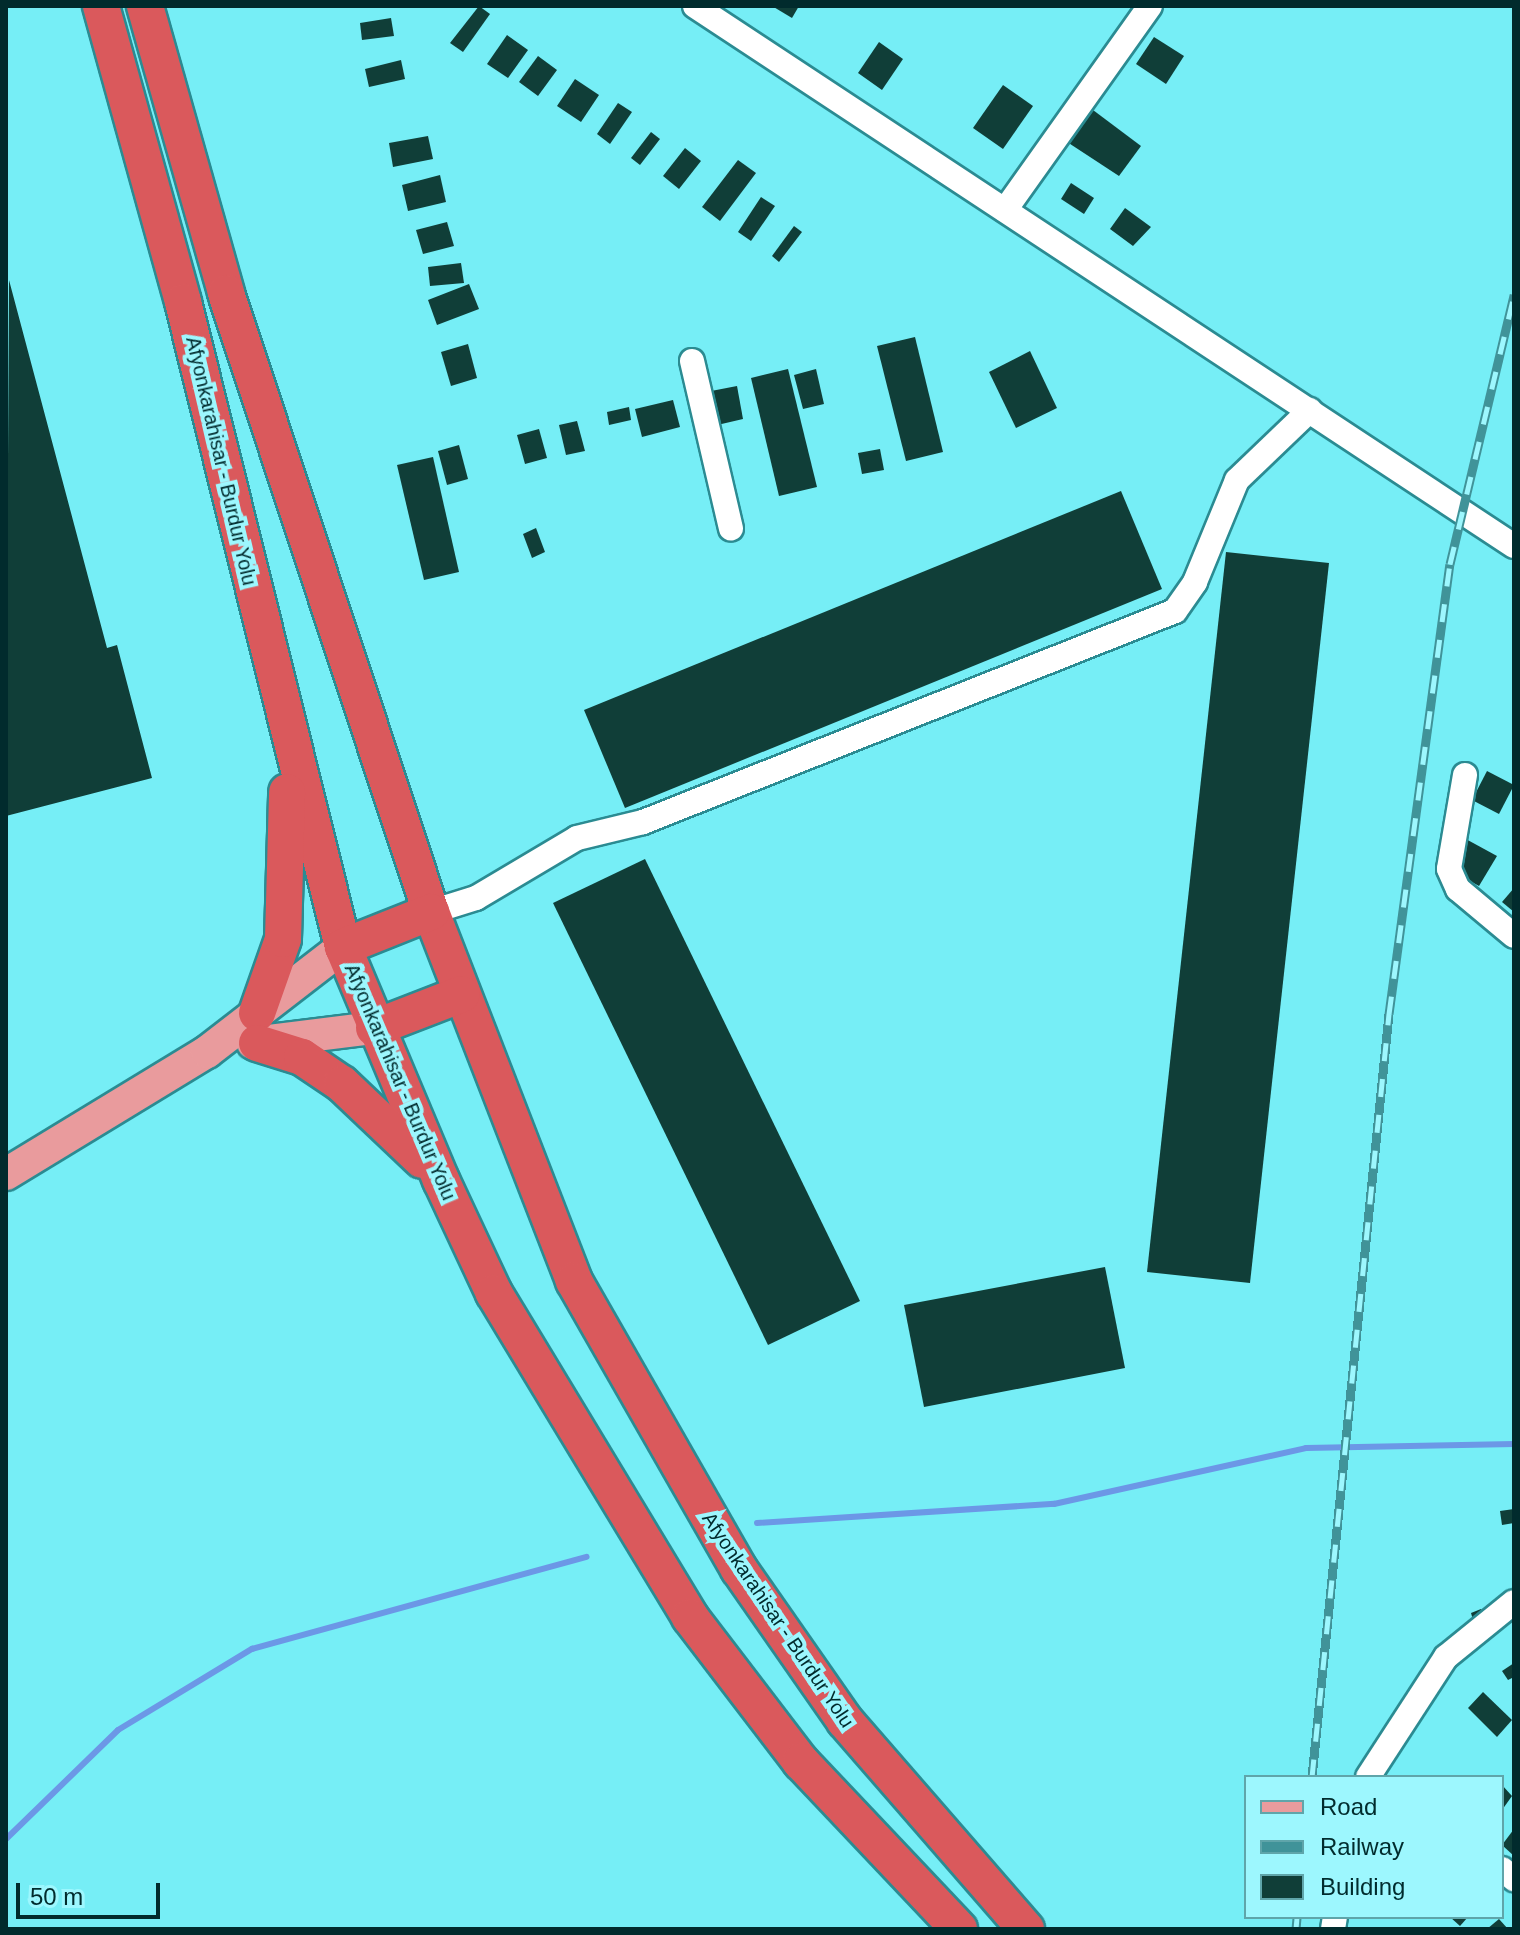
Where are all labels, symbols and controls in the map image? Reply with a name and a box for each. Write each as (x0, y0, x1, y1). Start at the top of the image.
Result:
street label: Afyonkarahisar - Burdur Yolu (181, 334, 261, 588)
street label: Afyonkarahisar - Burdur Yolu (339, 960, 461, 1204)
street label: Afyonkarahisar - Burdur Yolu (697, 1508, 859, 1732)
legend (1244, 1775, 1504, 1919)
text: Road (1320, 1793, 1377, 1820)
text: Railway (1320, 1833, 1404, 1860)
scale bar (20, 1867, 164, 1917)
text: Building (1320, 1873, 1405, 1900)
text: 50 m (30, 1883, 83, 1910)

